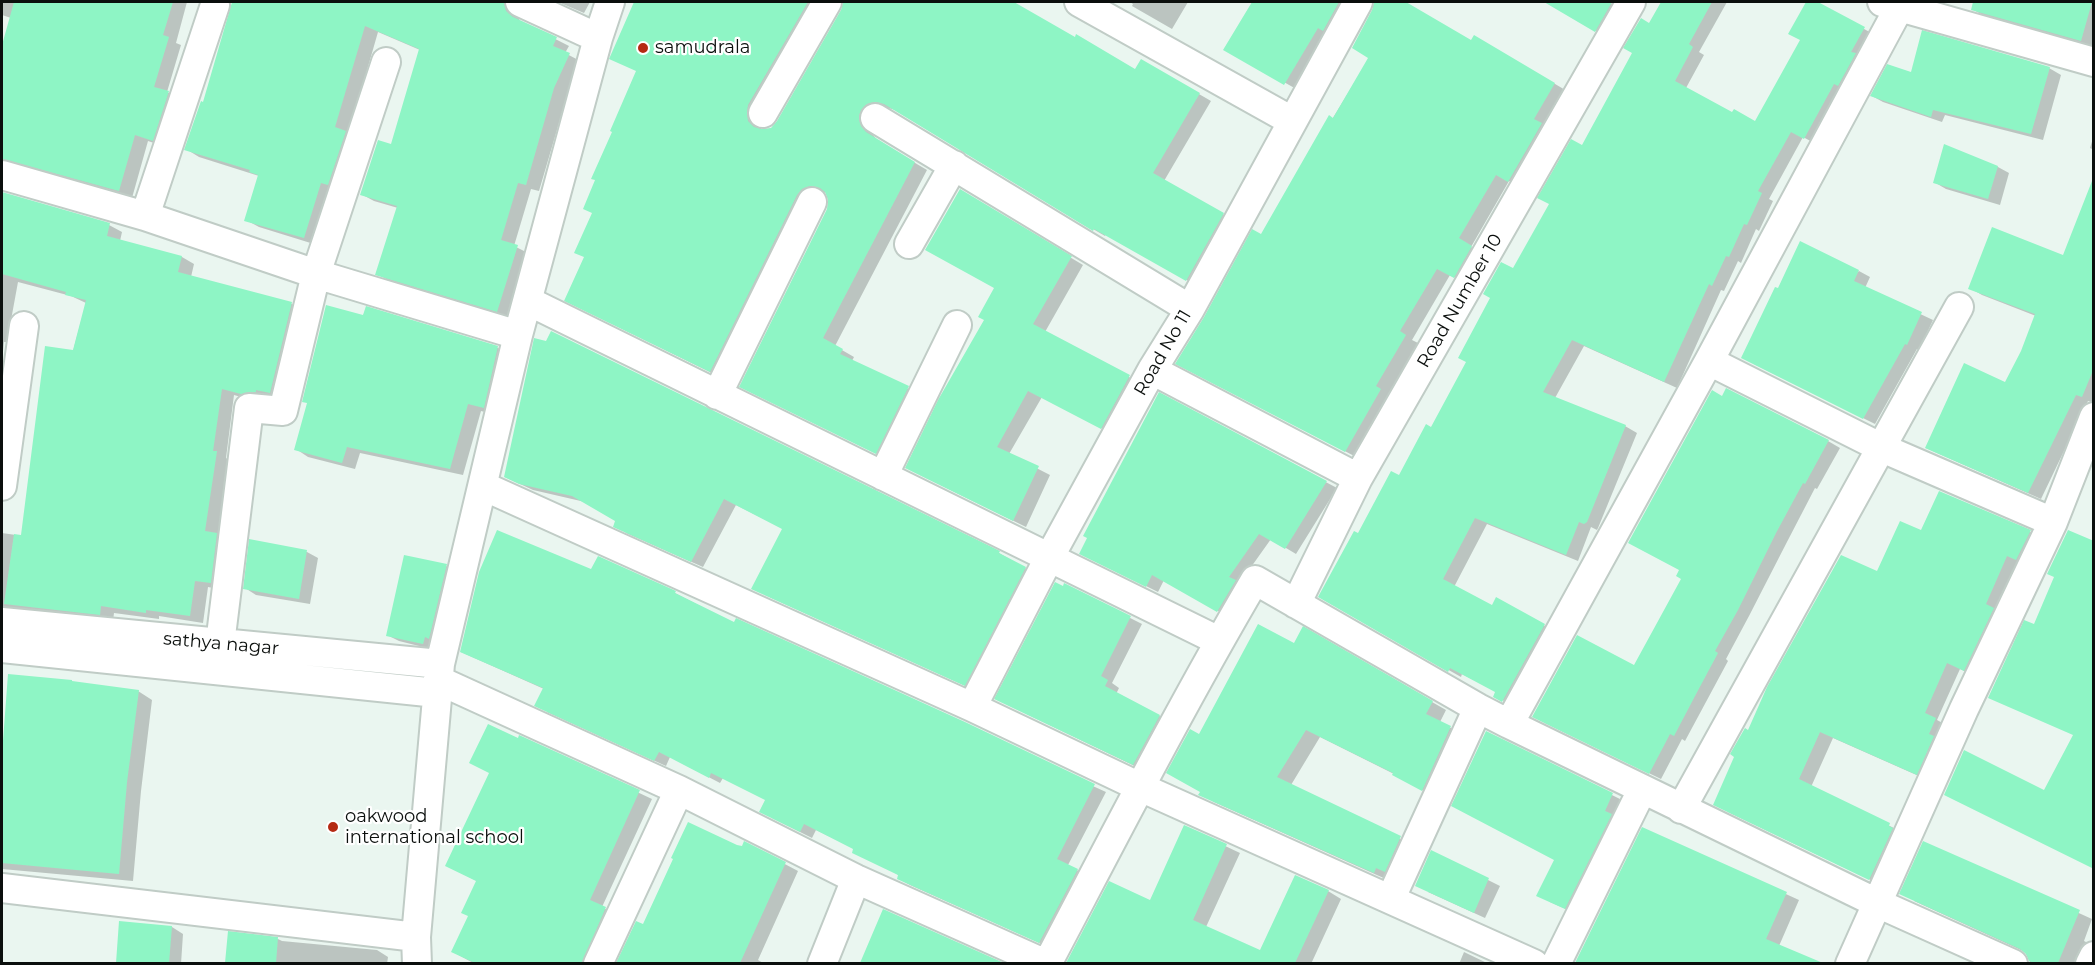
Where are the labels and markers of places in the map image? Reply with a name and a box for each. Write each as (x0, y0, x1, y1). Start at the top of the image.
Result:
place label: samudrala (655, 37, 750, 59)
marker: samudrala (636, 41, 650, 55)
place label: oakwood international school (345, 806, 524, 848)
marker: oakwood international school (326, 820, 340, 834)

